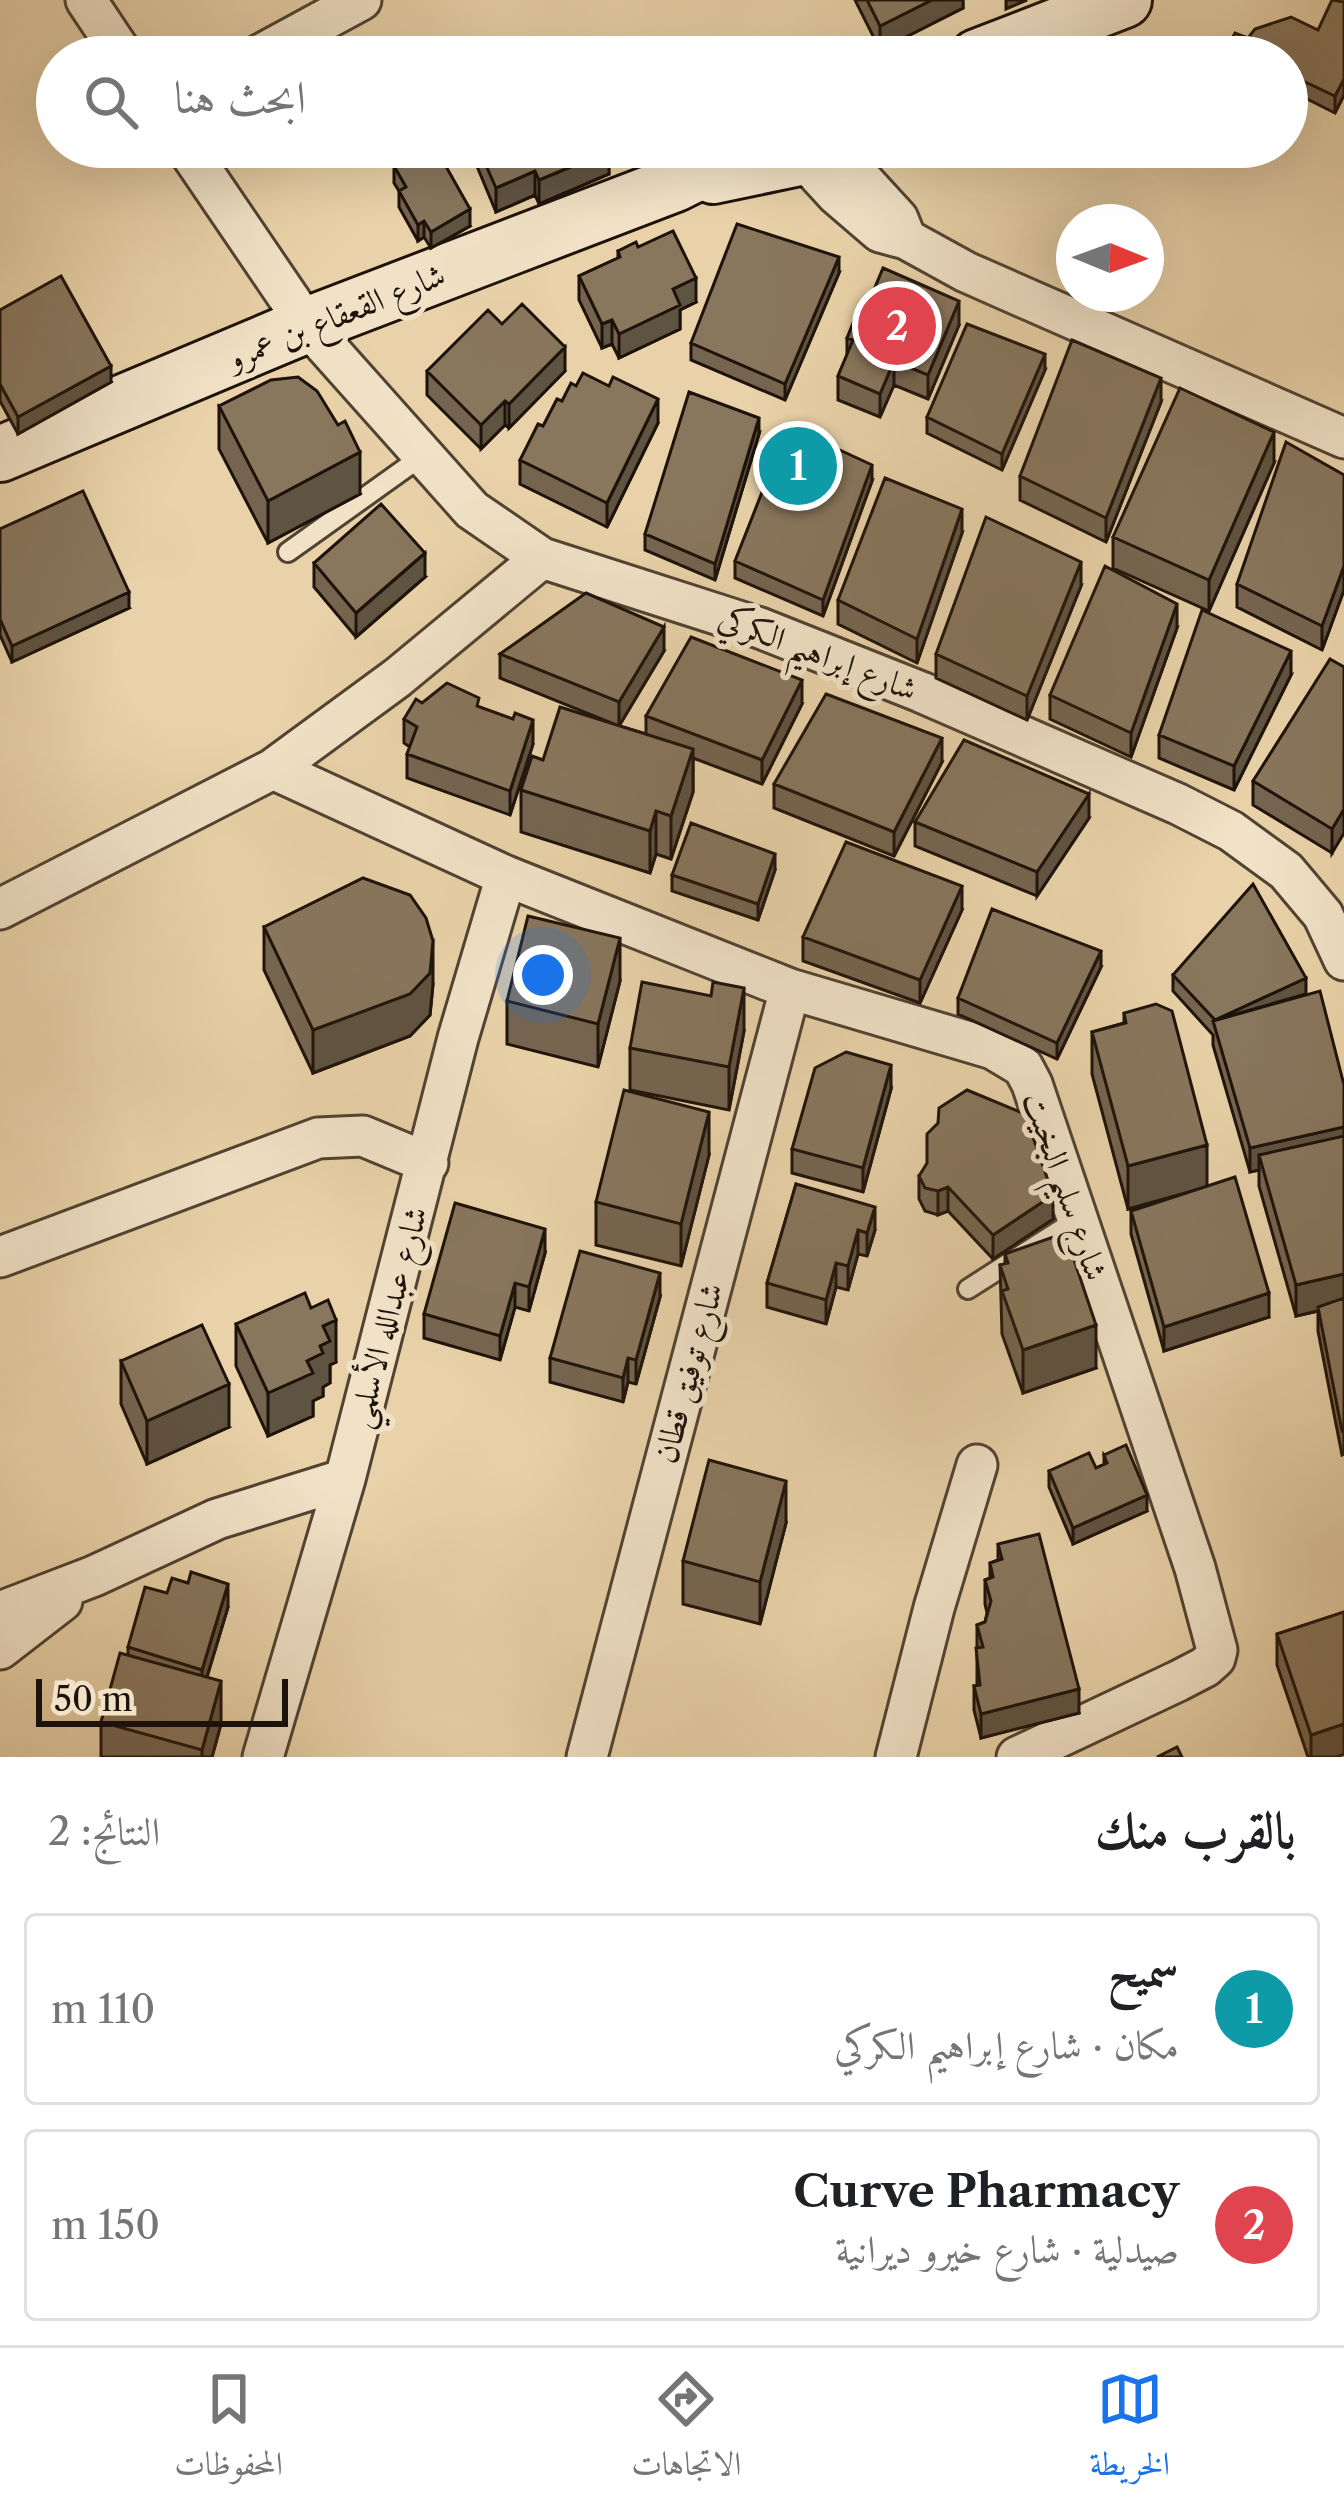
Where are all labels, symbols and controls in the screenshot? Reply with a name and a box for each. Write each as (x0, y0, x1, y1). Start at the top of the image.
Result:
search box (36, 36, 1308, 168)
icon: search (78, 69, 144, 135)
text: ابحث هنا (174, 69, 306, 125)
north arrow (1056, 204, 1164, 312)
street label: شارع القعقاع بن عمرو (218, 254, 454, 387)
pin: 2 (858, 281, 936, 371)
pin: 1 (759, 421, 837, 511)
street label: شارع إبراهيم الكركي (709, 596, 923, 721)
your location (513, 945, 573, 1005)
street label: شارع سليم البخيت (1003, 1086, 1117, 1290)
street label: شارع عبدالله الأسلمي (336, 1201, 447, 1435)
street label: شارع توفيق قطان (644, 1278, 739, 1470)
scale bar (36, 1673, 288, 1726)
text: 50 m (54, 1679, 132, 1720)
text: بالقرب منك (1095, 1799, 1296, 1861)
text: النتائج: 2 (48, 1807, 160, 1855)
text: سميح (1108, 1942, 1179, 1998)
text: 110 m (51, 1985, 155, 2033)
text: 1 (1245, 1985, 1263, 2033)
text: مكان · شارع إبراهيم الكركي (834, 2021, 1179, 2069)
text: Curve Pharmacy (793, 2163, 1179, 2219)
text: 150 m (51, 2201, 160, 2249)
text: 2 (1242, 2201, 1266, 2249)
text: صيدلية · شارع خيرو ديرانية (835, 2225, 1179, 2273)
tab: المحفوظات (174, 2366, 283, 2496)
tab: الاتجاهات (631, 2366, 741, 2496)
tab: الخريطة (1090, 2366, 1170, 2496)

